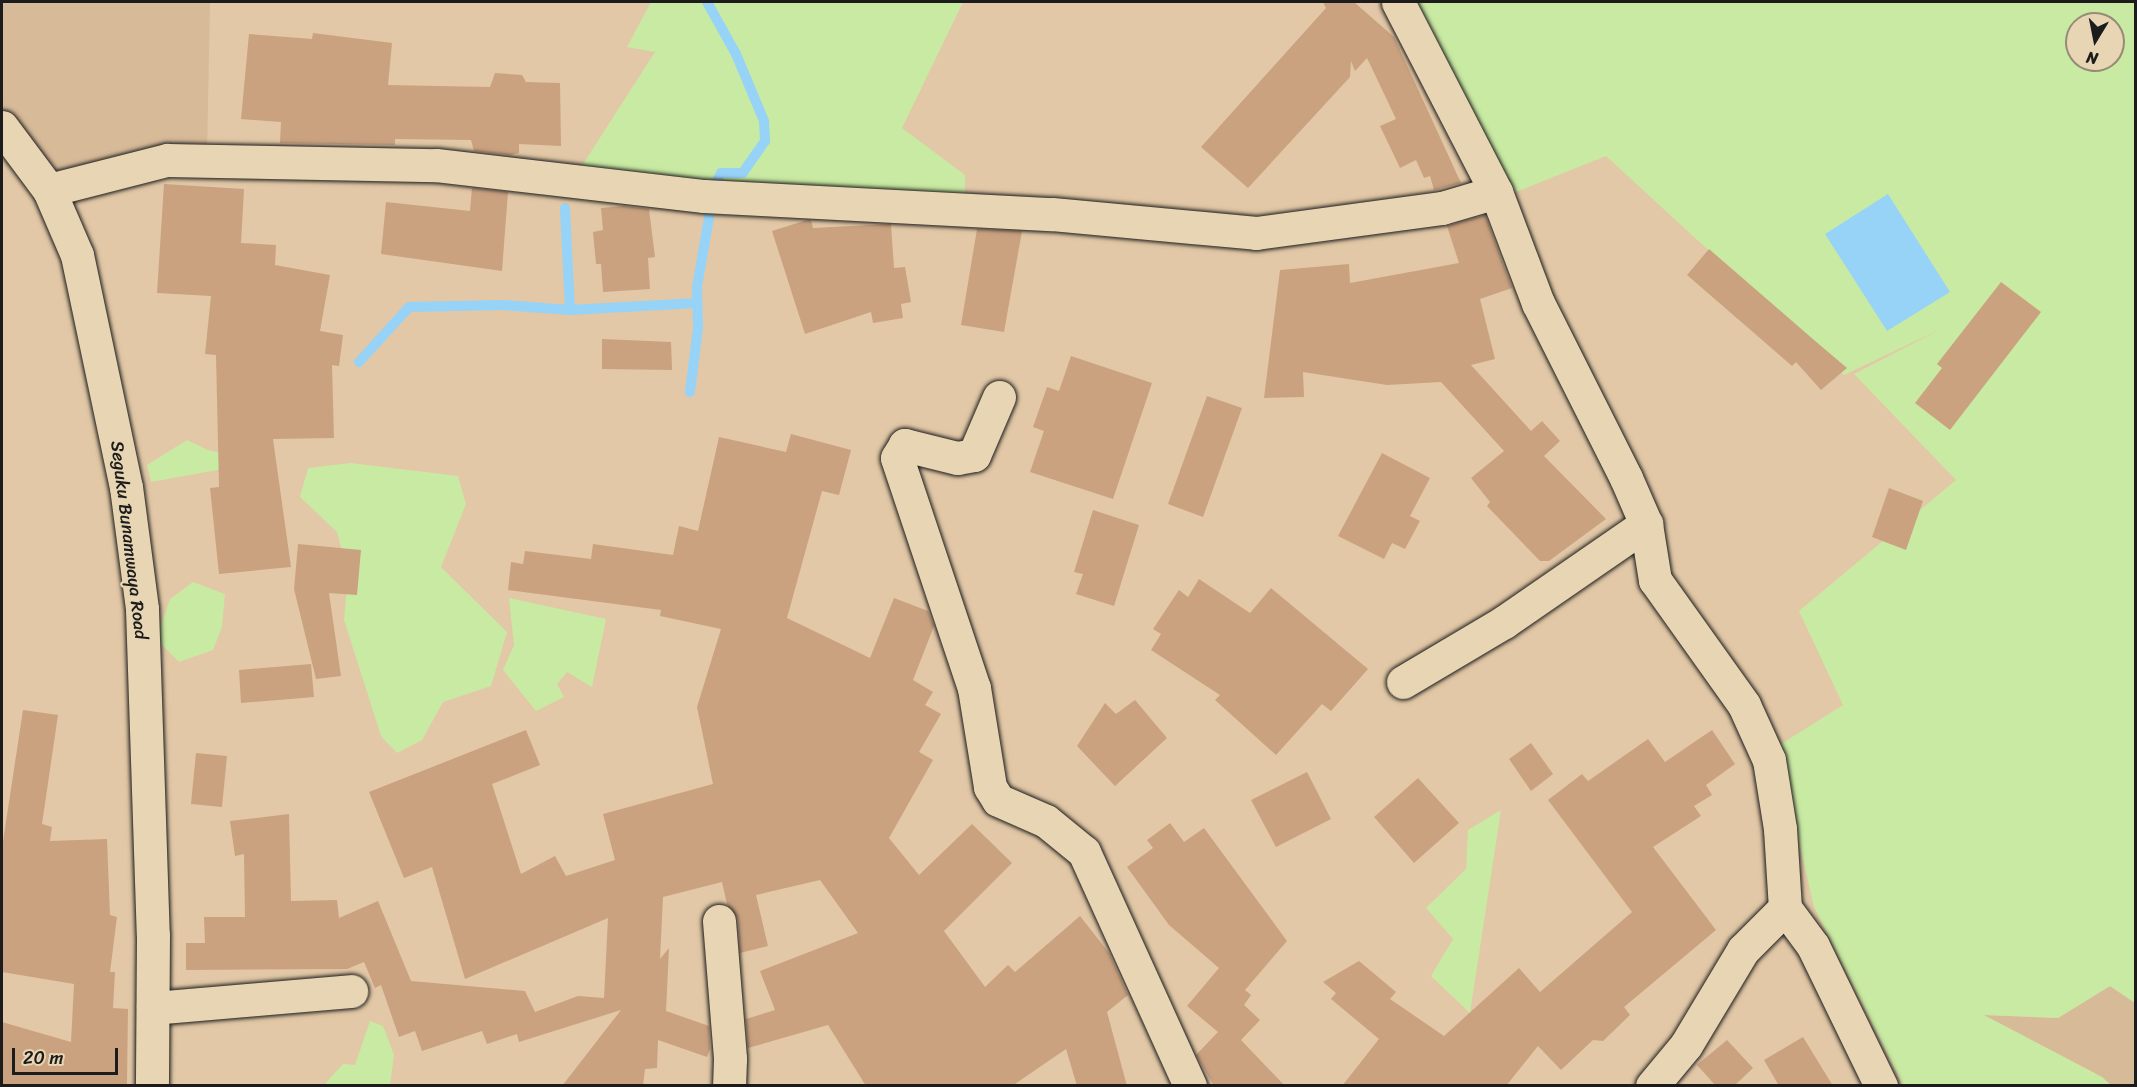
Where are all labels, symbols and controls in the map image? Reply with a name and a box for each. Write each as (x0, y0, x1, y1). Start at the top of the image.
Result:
north arrow (2065, 12, 2125, 72)
text: N (2084, 43, 2100, 73)
street label: Seguku Bunamwaya Road (106, 439, 152, 641)
scale bar (15, 1036, 122, 1074)
text: 20 m (23, 1042, 63, 1074)

